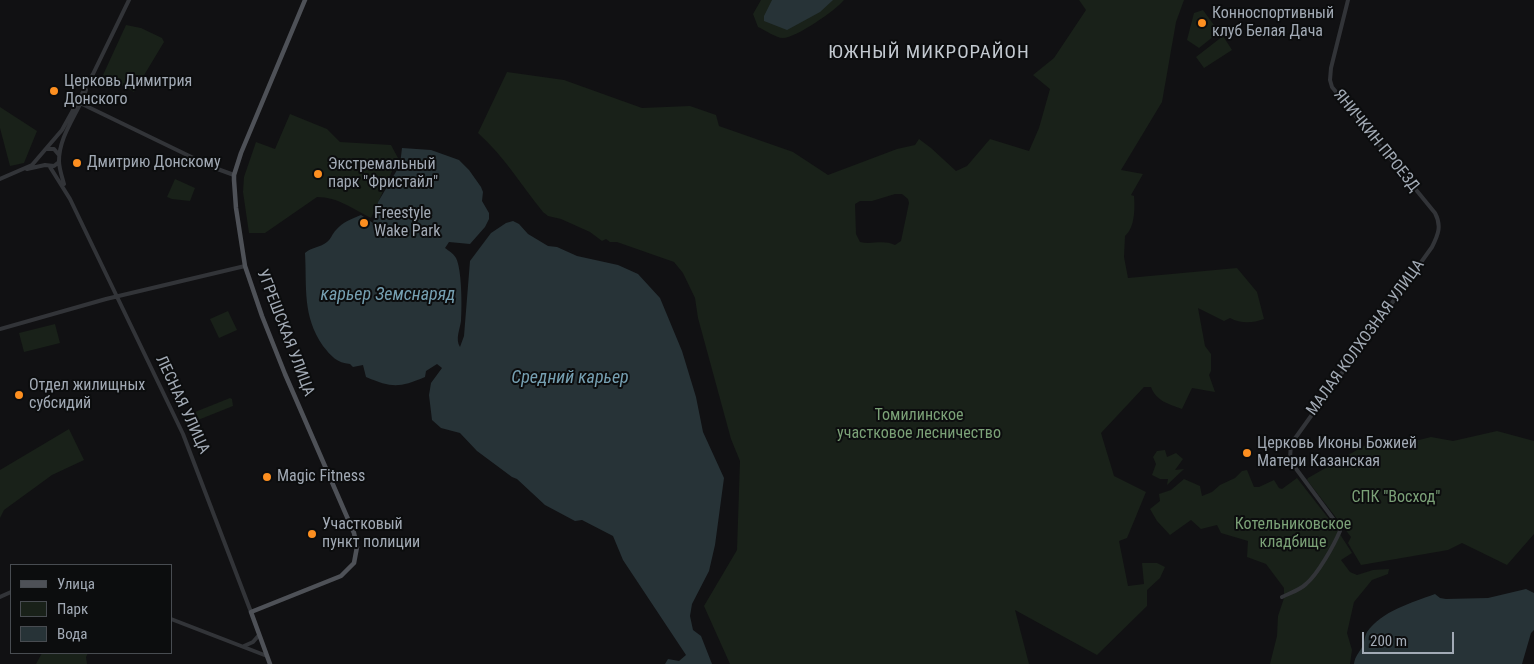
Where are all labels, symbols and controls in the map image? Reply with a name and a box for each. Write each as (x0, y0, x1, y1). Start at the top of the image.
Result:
place label: Конноспортивный клуб Белая Дача (1212, 4, 1334, 42)
marker: Конноспортивный клуб Белая Дача (1196, 17, 1208, 29)
district label: ЮЖНЫЙ МИКРОРАЙОН (826, 42, 1032, 64)
place label: Церковь Димитрия Донского (64, 72, 192, 110)
marker: Церковь Димитрия Донского (48, 85, 60, 97)
street label: ЯНИЧКИН ПРОЕЗД (1329, 86, 1423, 196)
place label: Дмитрию Донскому (87, 153, 221, 173)
place label: Экстремальный парк "Фристайл" (328, 155, 438, 193)
marker: Дмитрию Донскому (71, 157, 83, 169)
marker: Экстремальный парк "Фристайл" (312, 168, 324, 180)
place label: Freestyle Wake Park (374, 204, 440, 242)
marker: Freestyle Wake Park (358, 217, 370, 229)
street label: МАЛАЯ КОЛХОЗНАЯ УЛИЦА (1303, 256, 1429, 420)
street label: УГРЕШСКАЯ УЛИЦА (252, 267, 318, 399)
water label: карьер Земснаряд (321, 284, 455, 306)
street label: ЛЕСНАЯ УЛИЦА (151, 353, 213, 457)
water label: Средний карьер (511, 367, 629, 389)
place label: Отдел жилищных субсидий (29, 376, 145, 414)
marker: Отдел жилищных субсидий (13, 389, 25, 401)
park label: Томилинское участковое лесничество (837, 406, 1001, 444)
place label: Церковь Иконы Божией Матери Казанская (1257, 434, 1417, 472)
marker: Церковь Иконы Божией Матери Казанская (1241, 447, 1253, 459)
place label: Magic Fitness (277, 467, 365, 487)
marker: Magic Fitness (261, 471, 273, 483)
park label: СПК "Восход" (1352, 488, 1440, 508)
place label: Участковый пункт полиции (322, 515, 420, 553)
park label: Котельниковское кладбище (1235, 515, 1351, 553)
marker: Участковый пункт полиции (306, 528, 318, 540)
legend (10, 564, 172, 654)
text: Улица (57, 575, 95, 593)
text: Парк (57, 600, 88, 618)
scale bar (1364, 622, 1456, 654)
text: Вода (57, 625, 87, 643)
text: 200 m (1370, 632, 1407, 650)

